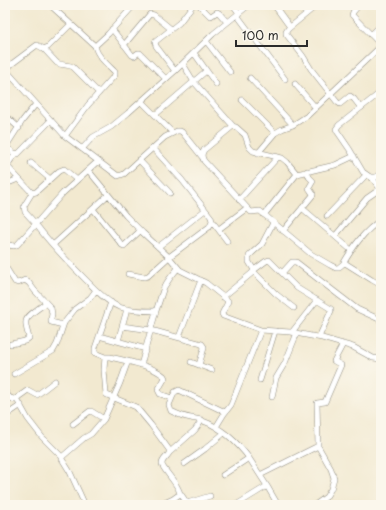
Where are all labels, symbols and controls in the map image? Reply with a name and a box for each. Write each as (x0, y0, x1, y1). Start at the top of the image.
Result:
scale bar (236, 22, 307, 48)
text: 100 m (242, 26, 279, 44)

